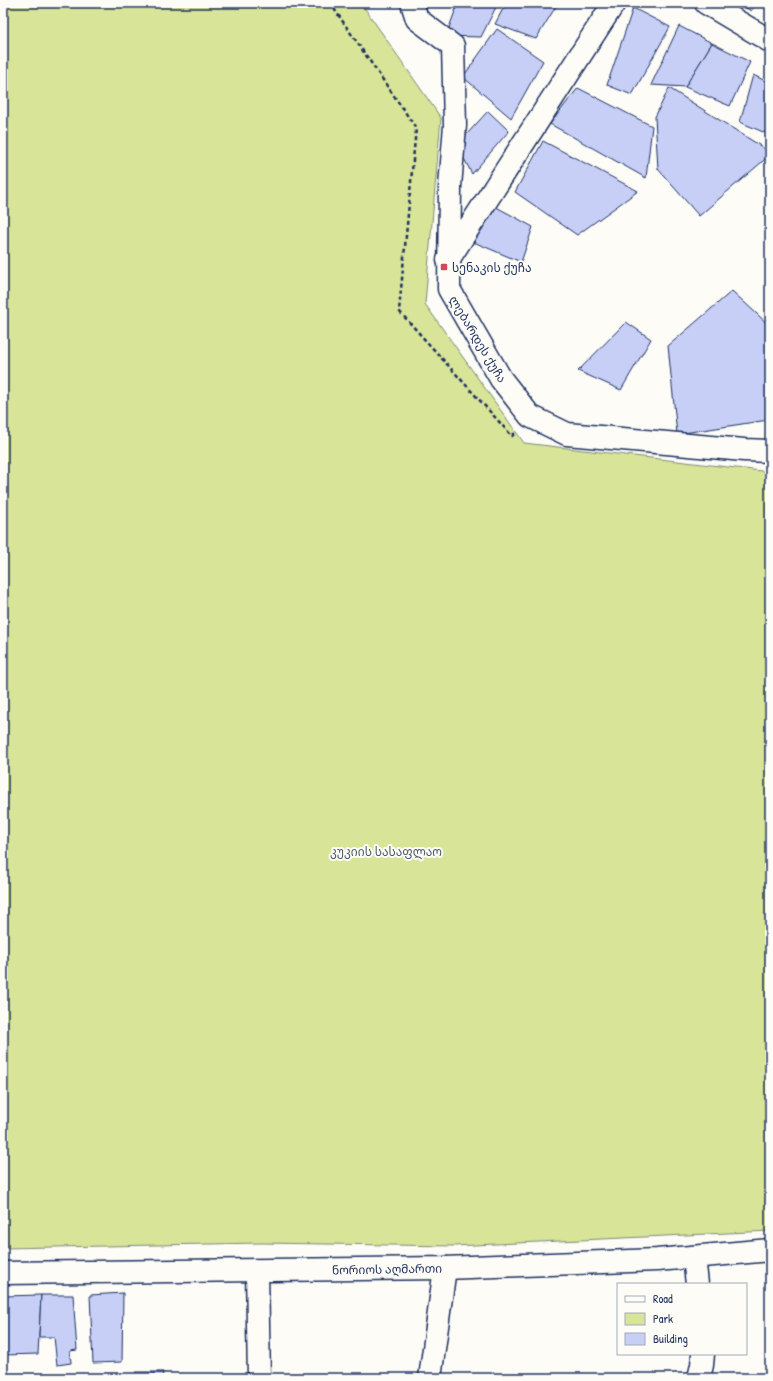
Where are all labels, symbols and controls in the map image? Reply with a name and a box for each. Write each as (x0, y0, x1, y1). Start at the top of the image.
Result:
place label: სენაკის ქუჩა (452, 259, 532, 276)
marker: სენაკის ქუჩა (439, 262, 449, 272)
street label: ლებარდეს ქუჩა (445, 292, 511, 386)
park label: კუკიის სასაფლაო (330, 843, 442, 860)
street label: ნორიოს აღმართი (332, 1260, 442, 1278)
legend (617, 1283, 747, 1355)
text: Road (653, 1290, 673, 1307)
text: Park (653, 1310, 673, 1327)
text: Building (653, 1330, 688, 1347)

